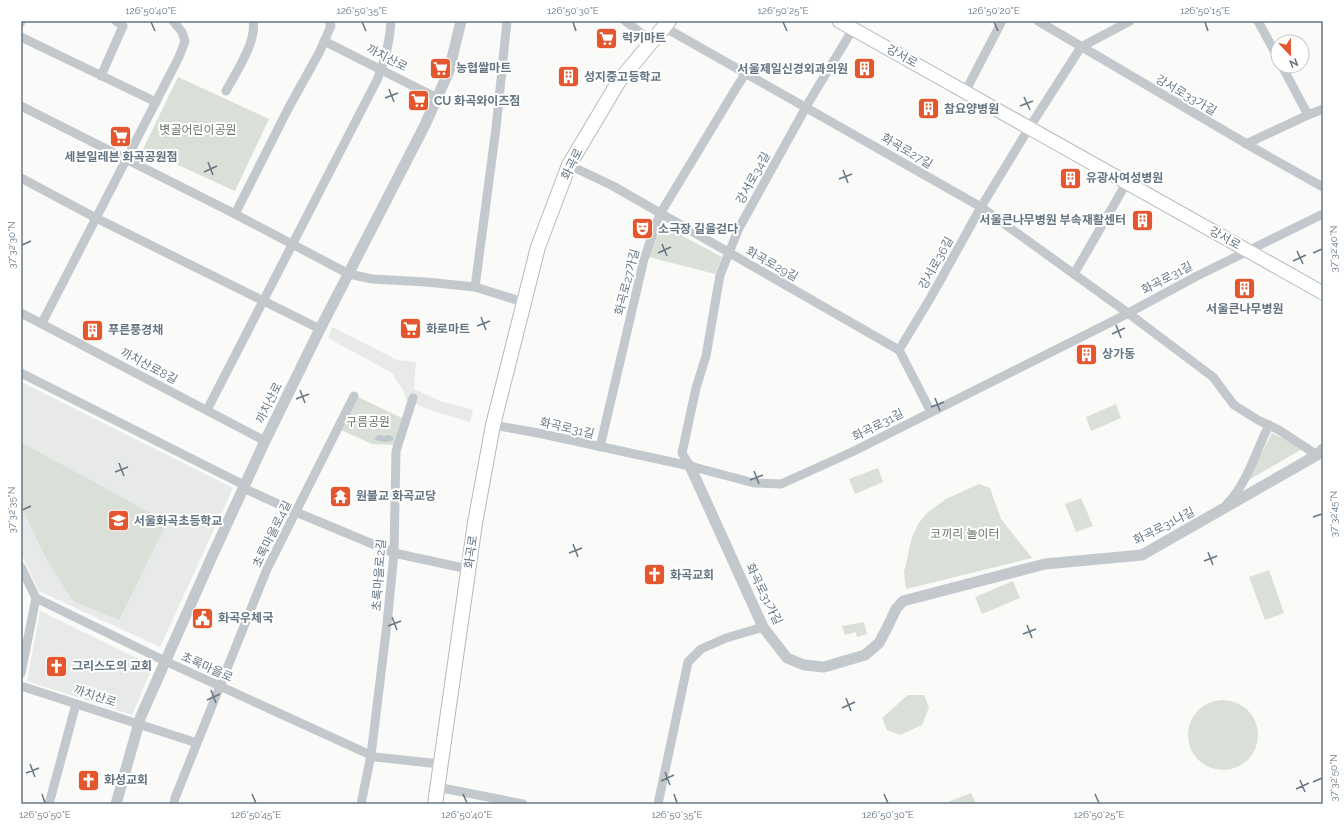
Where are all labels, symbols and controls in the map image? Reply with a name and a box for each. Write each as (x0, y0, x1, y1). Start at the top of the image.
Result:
text: 126°50'40"E (125, 5, 177, 16)
text: 126°50'35"E (336, 5, 388, 16)
text: 126°50'30"E (547, 5, 599, 16)
text: 126°50'25"E (757, 5, 809, 16)
text: 126°50'20"E (968, 5, 1020, 16)
text: 126°50'15"E (1180, 5, 1230, 16)
supermarket icon: 럭키마트 (593, 25, 619, 51)
place label: 럭키마트 (622, 31, 666, 45)
north arrow (1270, 34, 1310, 74)
street label: 까치산로 (364, 42, 410, 74)
street label: 강서로 (884, 42, 920, 70)
supermarket icon: 농협쌀마트 (428, 55, 454, 81)
text: N (1287, 55, 1300, 70)
building icon: 서울제일신경외과의원 (851, 56, 877, 82)
place label: 농협쌀마트 (456, 61, 511, 75)
place label: 서울제일신경외과의원 (738, 62, 848, 76)
building icon: 성지중고등학교 (555, 64, 581, 90)
place label: 성지중고등학교 (584, 70, 661, 84)
street label: 강서로33가길 (1153, 72, 1219, 118)
supermarket icon: CU 화곡와이즈점 (405, 88, 431, 114)
place label: CU 화곡와이즈점 (434, 94, 520, 108)
building icon: 참요양병원 (916, 96, 942, 122)
place label: 참요양병원 (944, 102, 999, 116)
supermarket icon: 세븐일레븐 화곡공원점 (108, 123, 134, 149)
park label: 볏골어린이공원 (159, 123, 237, 137)
street label: 화곡로27길 (879, 131, 935, 171)
street label: 화곡로 (558, 146, 586, 182)
place label: 세븐일레븐 화곡공원점 (64, 150, 178, 164)
street label: 강서로34길 (733, 150, 773, 206)
building icon: 유광사여성병원 (1057, 165, 1083, 191)
place label: 유광사여성병원 (1086, 171, 1163, 185)
building icon: 서울큰나무병원 부속재활센터 (1129, 207, 1155, 233)
place label: 서울큰나무병원 부속재활센터 (980, 213, 1126, 227)
theatre icon: 소극장 길을걷다 (630, 216, 656, 242)
text: 37°32'30"N (6, 221, 17, 269)
place label: 소극장 길을걷다 (658, 222, 738, 236)
street label: 강서로 (1207, 224, 1243, 252)
text: 37°32'40"N (1328, 225, 1339, 273)
street label: 강서로36길 (916, 234, 956, 292)
street label: 화곡로29길 (743, 244, 801, 284)
street label: 화곡로27가길 (612, 247, 642, 317)
street label: 화곡로31길 (1139, 259, 1195, 297)
building icon: 서울큰나무병원 (1232, 275, 1258, 301)
place label: 서울큰나무병원 (1206, 302, 1284, 316)
supermarket icon: 화로마트 (397, 316, 423, 342)
building icon: 푸른풍경채 (79, 317, 105, 343)
place label: 화로마트 (426, 322, 470, 336)
place label: 푸른풍경채 (108, 323, 163, 337)
building icon: 상가동 (1074, 341, 1100, 367)
street label: 까치산로8길 (118, 345, 180, 387)
place label: 상가동 (1102, 347, 1135, 361)
street label: 까치산로 (253, 380, 285, 426)
street label: 화곡로31길 (850, 406, 906, 444)
park label: 구름공원 (346, 415, 390, 429)
street label: 화곡로31길 (538, 415, 596, 441)
temple icon: 원불교 화곡교당 (328, 483, 354, 509)
text: 37°32'35"N (6, 486, 17, 534)
place label: 원불교 화곡교당 (356, 489, 436, 503)
text: 37°32'45"N (1328, 491, 1339, 537)
street label: 초록마을로4길 (250, 498, 294, 570)
street label: 화곡로31나길 (1131, 505, 1197, 547)
school or university icon: 서울화곡초등학교 (106, 508, 132, 534)
place label: 서울화곡초등학교 (134, 514, 222, 528)
park label: 코끼리 놀이터 (930, 527, 1000, 541)
street label: 화곡로 (462, 535, 480, 569)
street label: 초록마을로2길 (369, 538, 389, 612)
street label: 화곡로31가길 (743, 561, 785, 627)
church icon: 화곡교회 (642, 562, 668, 588)
place label: 화곡교회 (670, 568, 714, 582)
public building icon: 화곡우체국 (190, 605, 216, 631)
place label: 화곡우체국 (218, 611, 273, 625)
street label: 초록마을로 (179, 649, 235, 685)
church icon: 그리스도의 교회 (44, 653, 70, 679)
place label: 그리스도의 교회 (72, 659, 152, 673)
street label: 까치산로 (72, 683, 118, 709)
text: 37°32'50"N (1328, 754, 1339, 802)
church icon: 화성교회 (76, 767, 102, 793)
place label: 화성교회 (104, 773, 148, 787)
text: 126°50'50"E (19, 809, 71, 820)
text: 126°50'45"E (231, 809, 281, 820)
text: 126°50'40"E (441, 809, 493, 820)
text: 126°50'35"E (651, 809, 703, 820)
text: 126°50'30"E (862, 809, 914, 820)
text: 126°50'25"E (1073, 809, 1125, 820)

